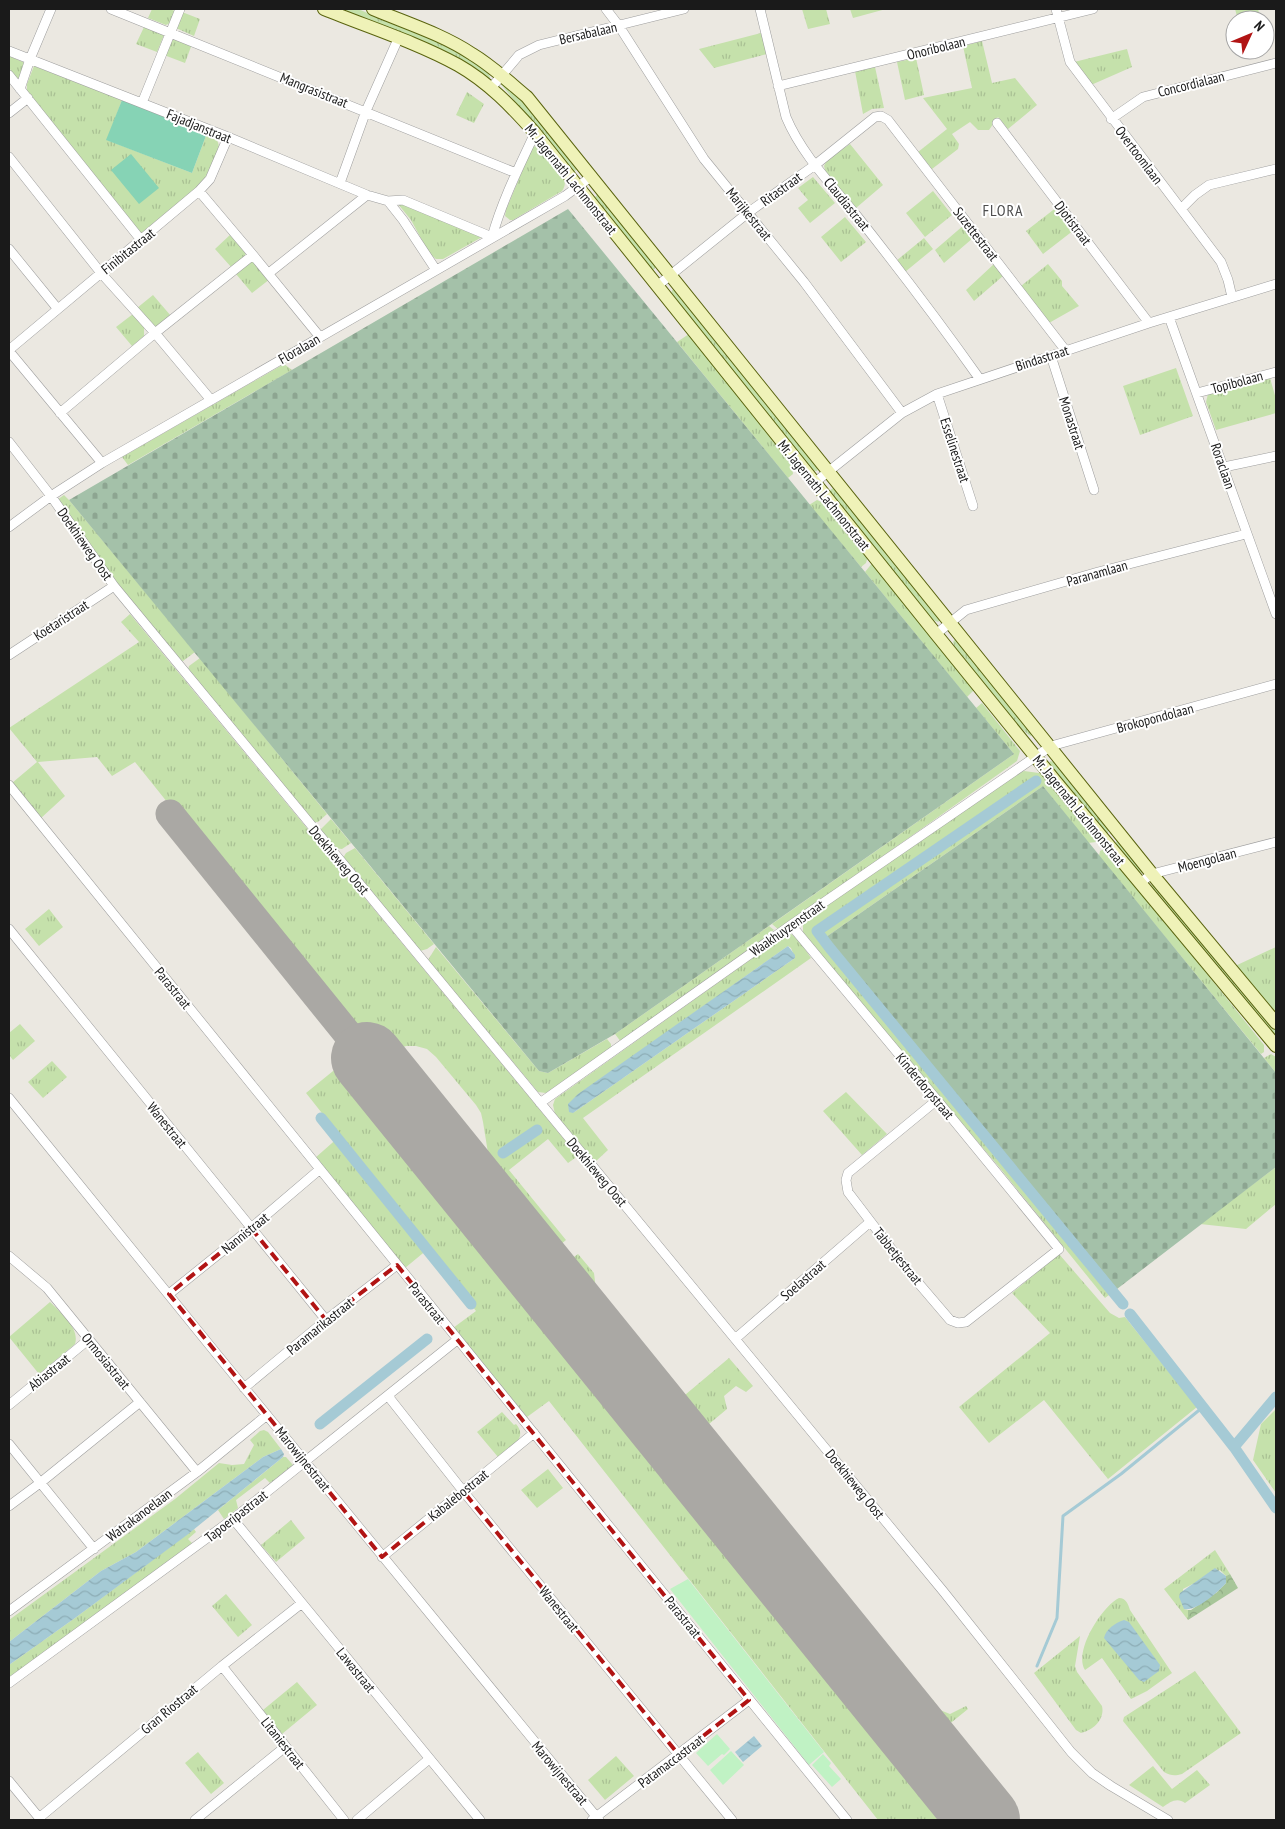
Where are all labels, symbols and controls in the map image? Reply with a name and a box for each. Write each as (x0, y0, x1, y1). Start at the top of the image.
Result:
north arrow (1225, 10, 1275, 60)
text: N (1250, 17, 1268, 35)
street label: Bersabalaan (557, 18, 619, 48)
street label: Onoribolaan (905, 32, 967, 64)
street label: Concordialaan (1156, 67, 1226, 101)
street label: Mangrasistraat (278, 68, 351, 112)
street label: Fajadjanstraat (164, 105, 234, 147)
street label: Mr. Jagernath Lachmonstraat (521, 120, 621, 238)
street label: Overtoomlaan (1111, 122, 1167, 188)
street label: Ritastraat (757, 168, 805, 210)
street label: Claudiastraat (820, 174, 874, 234)
street label: Marijkestraat (722, 184, 776, 244)
street label: Djotistraat (1051, 197, 1096, 249)
district label: FLORA (982, 200, 1024, 220)
street label: Suzettestraat (949, 203, 1003, 265)
street label: Finibitastraat (97, 224, 159, 278)
street label: Floralaan (275, 330, 323, 368)
street label: Bindastraat (1013, 341, 1071, 375)
street label: Topibolaan (1209, 366, 1265, 398)
street label: Monastraat (1055, 394, 1089, 452)
street label: Esselinestraat (936, 415, 974, 485)
street label: Mr. Jagernath Lachmonstraat (774, 436, 874, 554)
street label: Roraclaan (1207, 441, 1239, 491)
street label: Doekhieweg Oost (53, 504, 117, 584)
street label: Paranamlaan (1065, 556, 1129, 590)
street label: Koetaristraat (30, 595, 92, 644)
street label: Brokopondolaan (1115, 699, 1195, 737)
street label: Mr. Jagernath Lachmonstraat (1029, 751, 1129, 869)
street label: Doekhieweg Oost (305, 822, 373, 898)
street label: Moengolaan (1176, 844, 1238, 876)
street label: Waakhuyzenstraat (746, 896, 828, 960)
street label: Parastraat (151, 964, 195, 1013)
street label: Kinderdorpstraat (892, 1049, 958, 1123)
street label: Wanestraat (143, 1098, 191, 1152)
street label: Doekhieweg Oost (563, 1134, 631, 1210)
street label: Nannistraat (218, 1208, 273, 1258)
street label: Tabbetjestraat (869, 1224, 927, 1288)
street label: Soelastraat (777, 1255, 829, 1305)
street label: Parastraat (405, 1279, 449, 1328)
street label: Paramarikastraat (283, 1293, 357, 1359)
street label: Ormosiastraat (78, 1329, 134, 1393)
street label: Abiastraat (24, 1350, 74, 1394)
street label: Marowijnestraat (271, 1423, 335, 1495)
street label: Doekhieweg Oost (821, 1445, 889, 1523)
street label: Kabalebostraat (424, 1465, 492, 1525)
street label: Watrakanoelaan (103, 1485, 175, 1545)
street label: Tapoeripastraat (201, 1486, 271, 1546)
street label: Wanestraat (535, 1582, 583, 1636)
street label: Parastraat (661, 1593, 705, 1642)
street label: Lawastraat (332, 1644, 380, 1696)
street label: Gran Riostraat (137, 1680, 201, 1738)
street label: Litaniestraat (257, 1714, 309, 1773)
street label: Patamaccastraat (634, 1730, 708, 1792)
street label: Marowijnestraat (528, 1737, 592, 1809)

